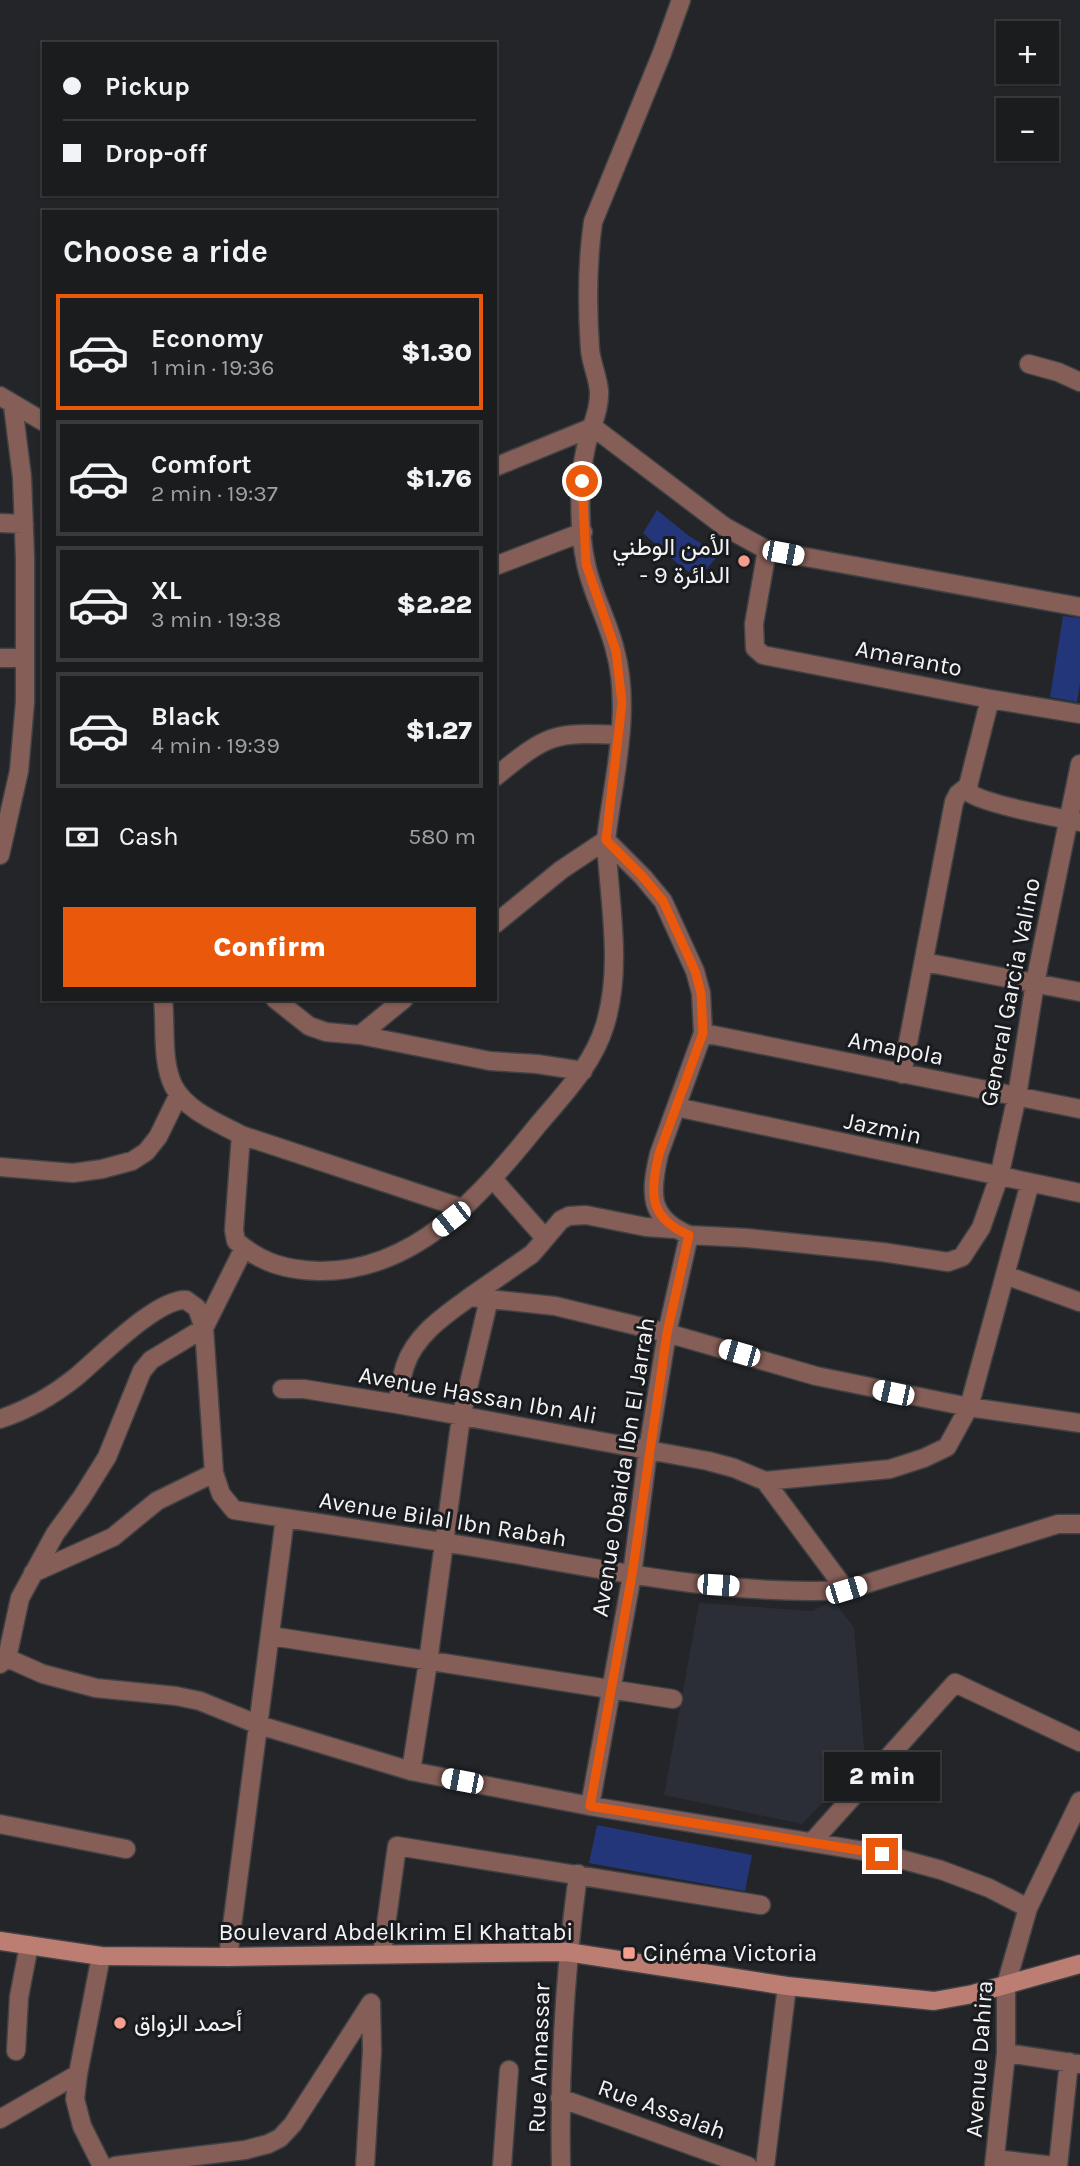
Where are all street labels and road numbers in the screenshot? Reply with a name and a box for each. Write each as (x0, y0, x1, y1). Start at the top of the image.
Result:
street label: Amaranto (853, 634, 965, 682)
street label: General Garcia Valino (974, 875, 1046, 1109)
street label: Amapola (846, 1025, 946, 1071)
street label: Jazmin (842, 1106, 924, 1150)
street label: Avenue Obaida Ibn El Jarrah (585, 1315, 661, 1619)
street label: Avenue Hassan Ibn Ali (357, 1360, 599, 1430)
street label: Avenue Bilal Ibn Rabah (317, 1486, 569, 1552)
street label: Boulevard Abdelkrim El Khattabi (218, 1918, 574, 1946)
street label: Avenue Dahira (960, 1980, 998, 2138)
street label: Rue Annassar (522, 1982, 556, 2134)
street label: Rue Assalah (594, 2073, 730, 2145)

